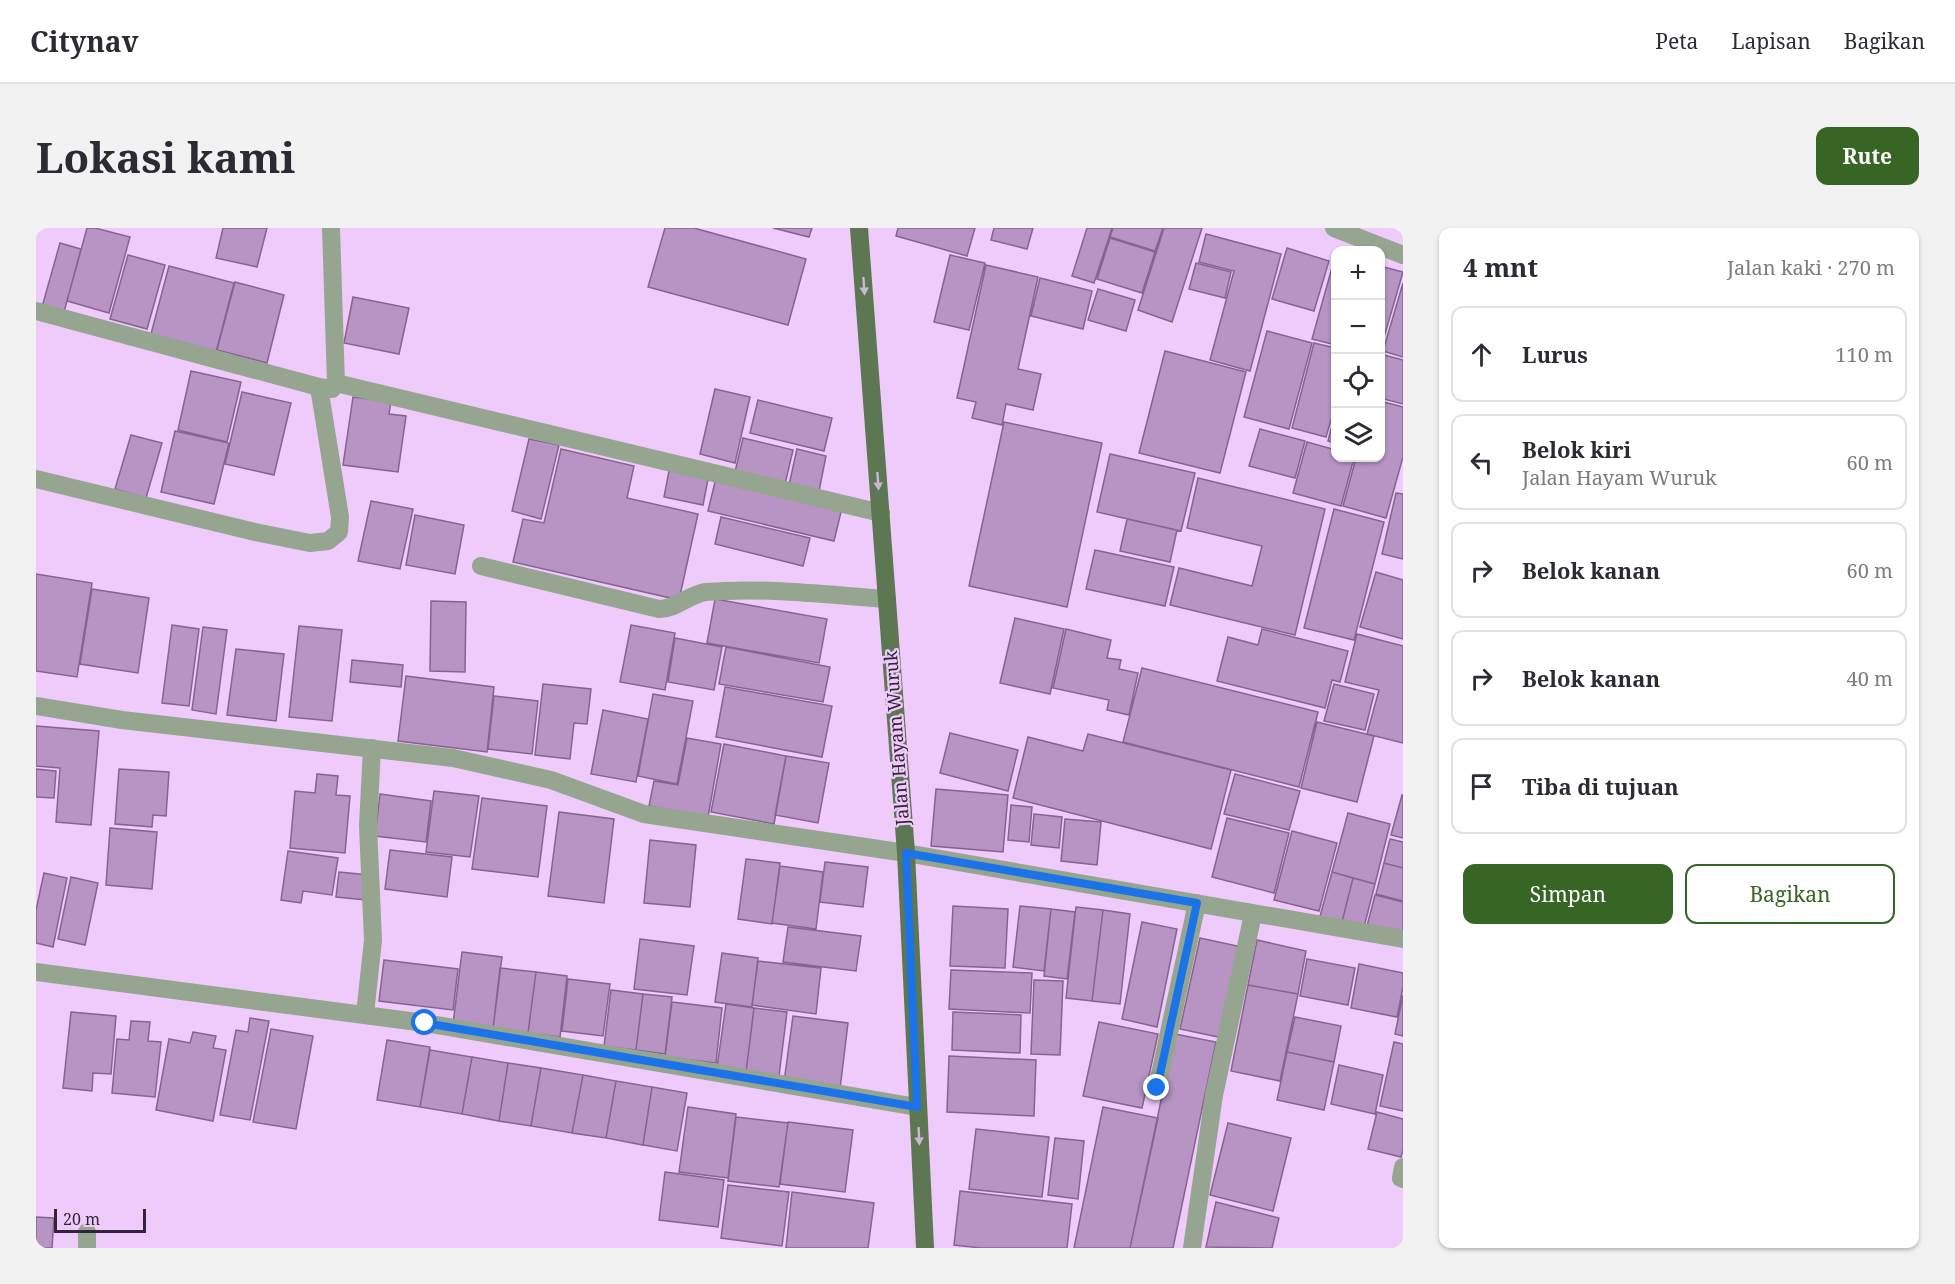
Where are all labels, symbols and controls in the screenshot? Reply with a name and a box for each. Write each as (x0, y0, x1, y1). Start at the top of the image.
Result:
text: Citynav (30, 22, 139, 60)
text: Peta (1655, 27, 1698, 55)
text: Lapisan (1731, 27, 1811, 55)
text: Bagikan (1844, 27, 1925, 55)
button: Rute (1816, 127, 1919, 185)
text: Lokasi kami (36, 128, 295, 185)
map controls (1331, 246, 1385, 462)
button: + (1331, 246, 1385, 300)
text: 4 mnt (1463, 249, 1538, 285)
text: Jalan kaki · 270 m (1727, 254, 1895, 281)
one-way arrow (859, 277, 868, 296)
button: − (1331, 300, 1385, 354)
icon: ahead (1465, 338, 1498, 371)
text: Lurus (1522, 339, 1588, 369)
text: 110 m (1835, 341, 1893, 368)
button: locate (1331, 354, 1385, 408)
button: layers (1331, 408, 1385, 462)
text: Belok kiri (1522, 434, 1631, 464)
icon: left (1465, 446, 1498, 479)
text: 60 m (1847, 449, 1893, 476)
text: Jalan Hayam Wuruk (1522, 464, 1717, 491)
one-way arrow (873, 471, 883, 490)
icon: right (1465, 554, 1498, 587)
text: Belok kanan (1522, 555, 1660, 585)
text: 60 m (1847, 557, 1893, 584)
street label: Jalan Hayam Wuruk (878, 649, 914, 827)
icon: right (1465, 662, 1498, 695)
text: Belok kanan (1522, 663, 1660, 693)
text: 40 m (1847, 665, 1893, 692)
icon: arrive (1465, 770, 1498, 803)
text: Tiba di tujuan (1522, 771, 1679, 801)
button: Simpan (1463, 864, 1673, 924)
button: Bagikan (1685, 864, 1895, 924)
route start (411, 1009, 437, 1035)
route end (1143, 1074, 1169, 1100)
one-way arrow (914, 1127, 923, 1146)
scale bar (54, 1206, 146, 1234)
text: 20 m (63, 1208, 100, 1230)

